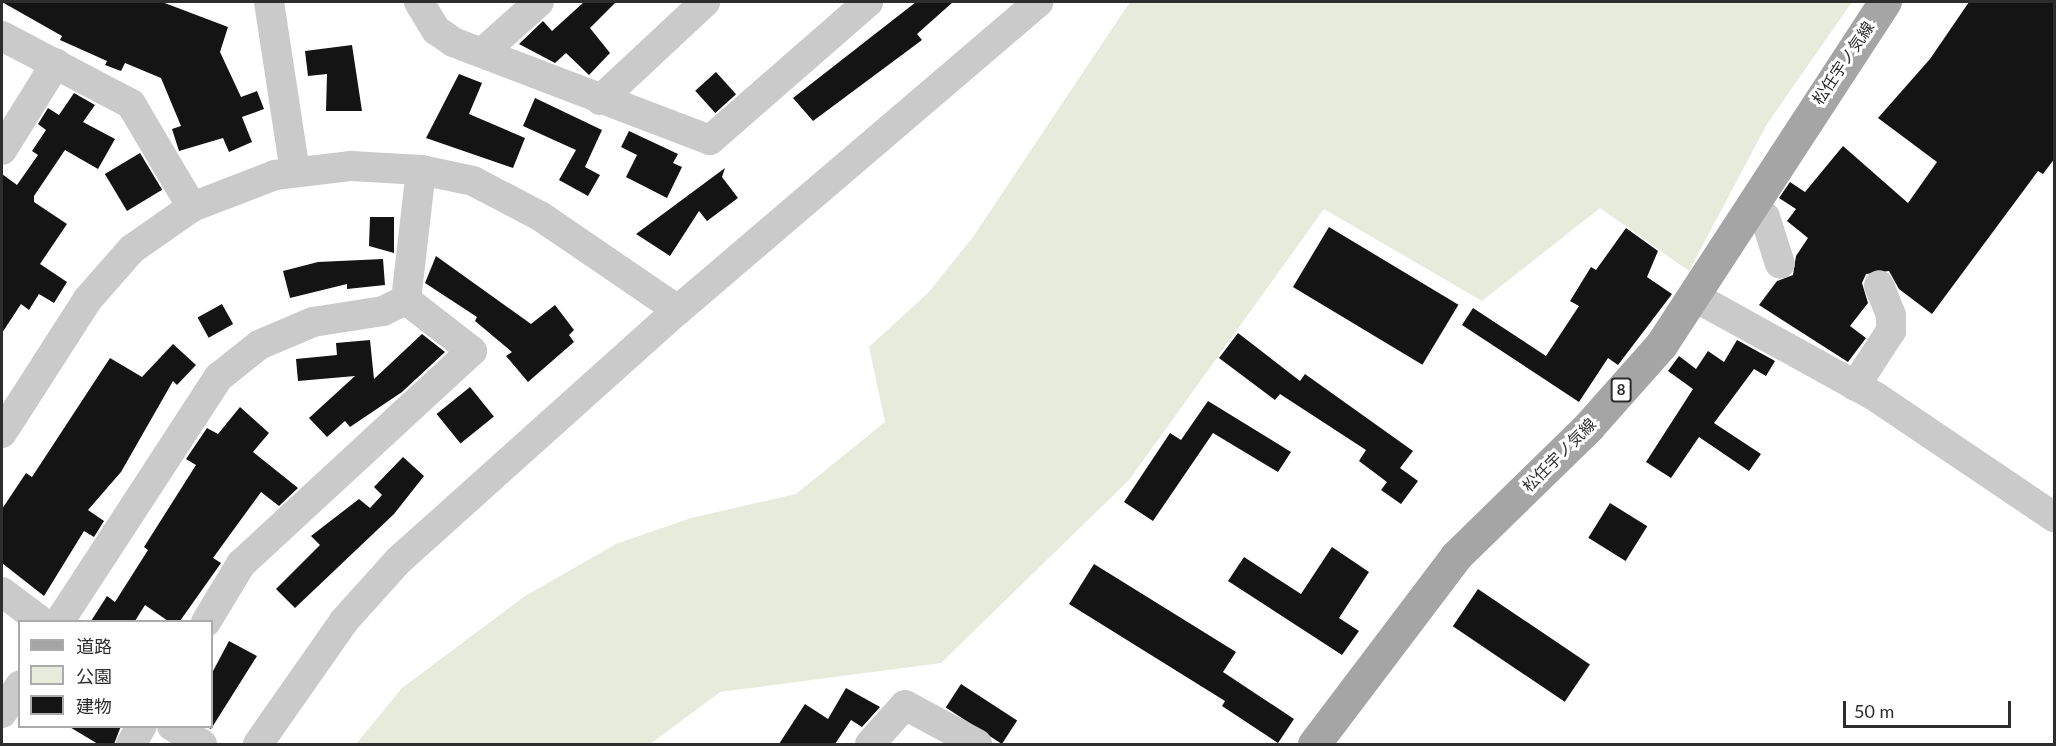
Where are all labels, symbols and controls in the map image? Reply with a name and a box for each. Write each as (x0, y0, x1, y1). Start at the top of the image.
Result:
street label: 松任宇ノ気線 (1808, 18, 1878, 108)
road number: 8 (1610, 378, 1632, 402)
street label: 松任宇ノ気線 (1518, 414, 1600, 496)
legend (18, 620, 213, 728)
text: 道路 (76, 635, 112, 657)
text: 公園 (76, 665, 112, 687)
scale bar (1846, 689, 2014, 727)
text: 建物 (76, 695, 112, 717)
text: 50 m (1854, 700, 1894, 722)

